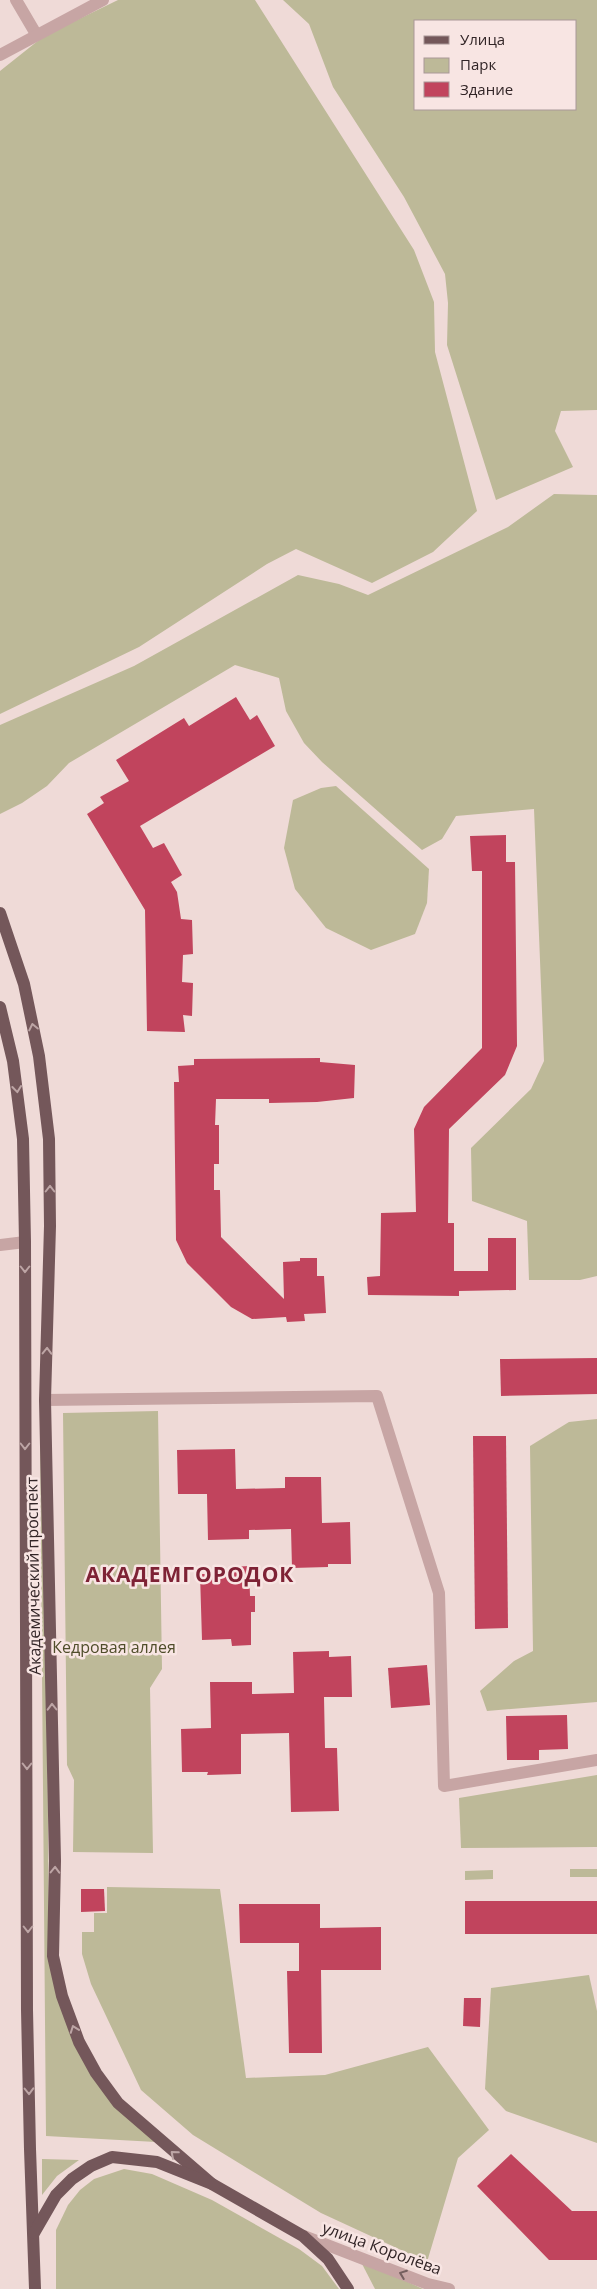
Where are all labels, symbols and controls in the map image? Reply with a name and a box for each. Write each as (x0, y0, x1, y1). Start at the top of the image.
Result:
legend (414, 20, 577, 110)
text: Улица (460, 29, 505, 49)
text: Парк (460, 54, 496, 74)
text: Здание (460, 79, 513, 99)
one-way arrow (28, 1023, 39, 1032)
one-way arrow (11, 1086, 22, 1094)
one-way arrow (44, 1184, 55, 1192)
one-way arrow (20, 1266, 30, 1273)
one-way arrow (41, 1347, 52, 1355)
one-way arrow (20, 1443, 30, 1451)
street label: Академический проспект (20, 1476, 46, 1675)
district label: АКАДЕМГОРОДОК (86, 1560, 294, 1588)
park label: Кедровая аллея (52, 1636, 176, 1658)
one-way arrow (47, 1703, 57, 1710)
one-way arrow (22, 1763, 32, 1771)
one-way arrow (50, 1865, 60, 1873)
one-way arrow (23, 1926, 33, 1933)
one-way arrow (70, 2025, 80, 2034)
one-way arrow (24, 2088, 34, 2096)
one-way arrow (171, 2150, 180, 2159)
street label: улица Королёва (319, 2216, 445, 2280)
one-way arrow (399, 2270, 408, 2280)

